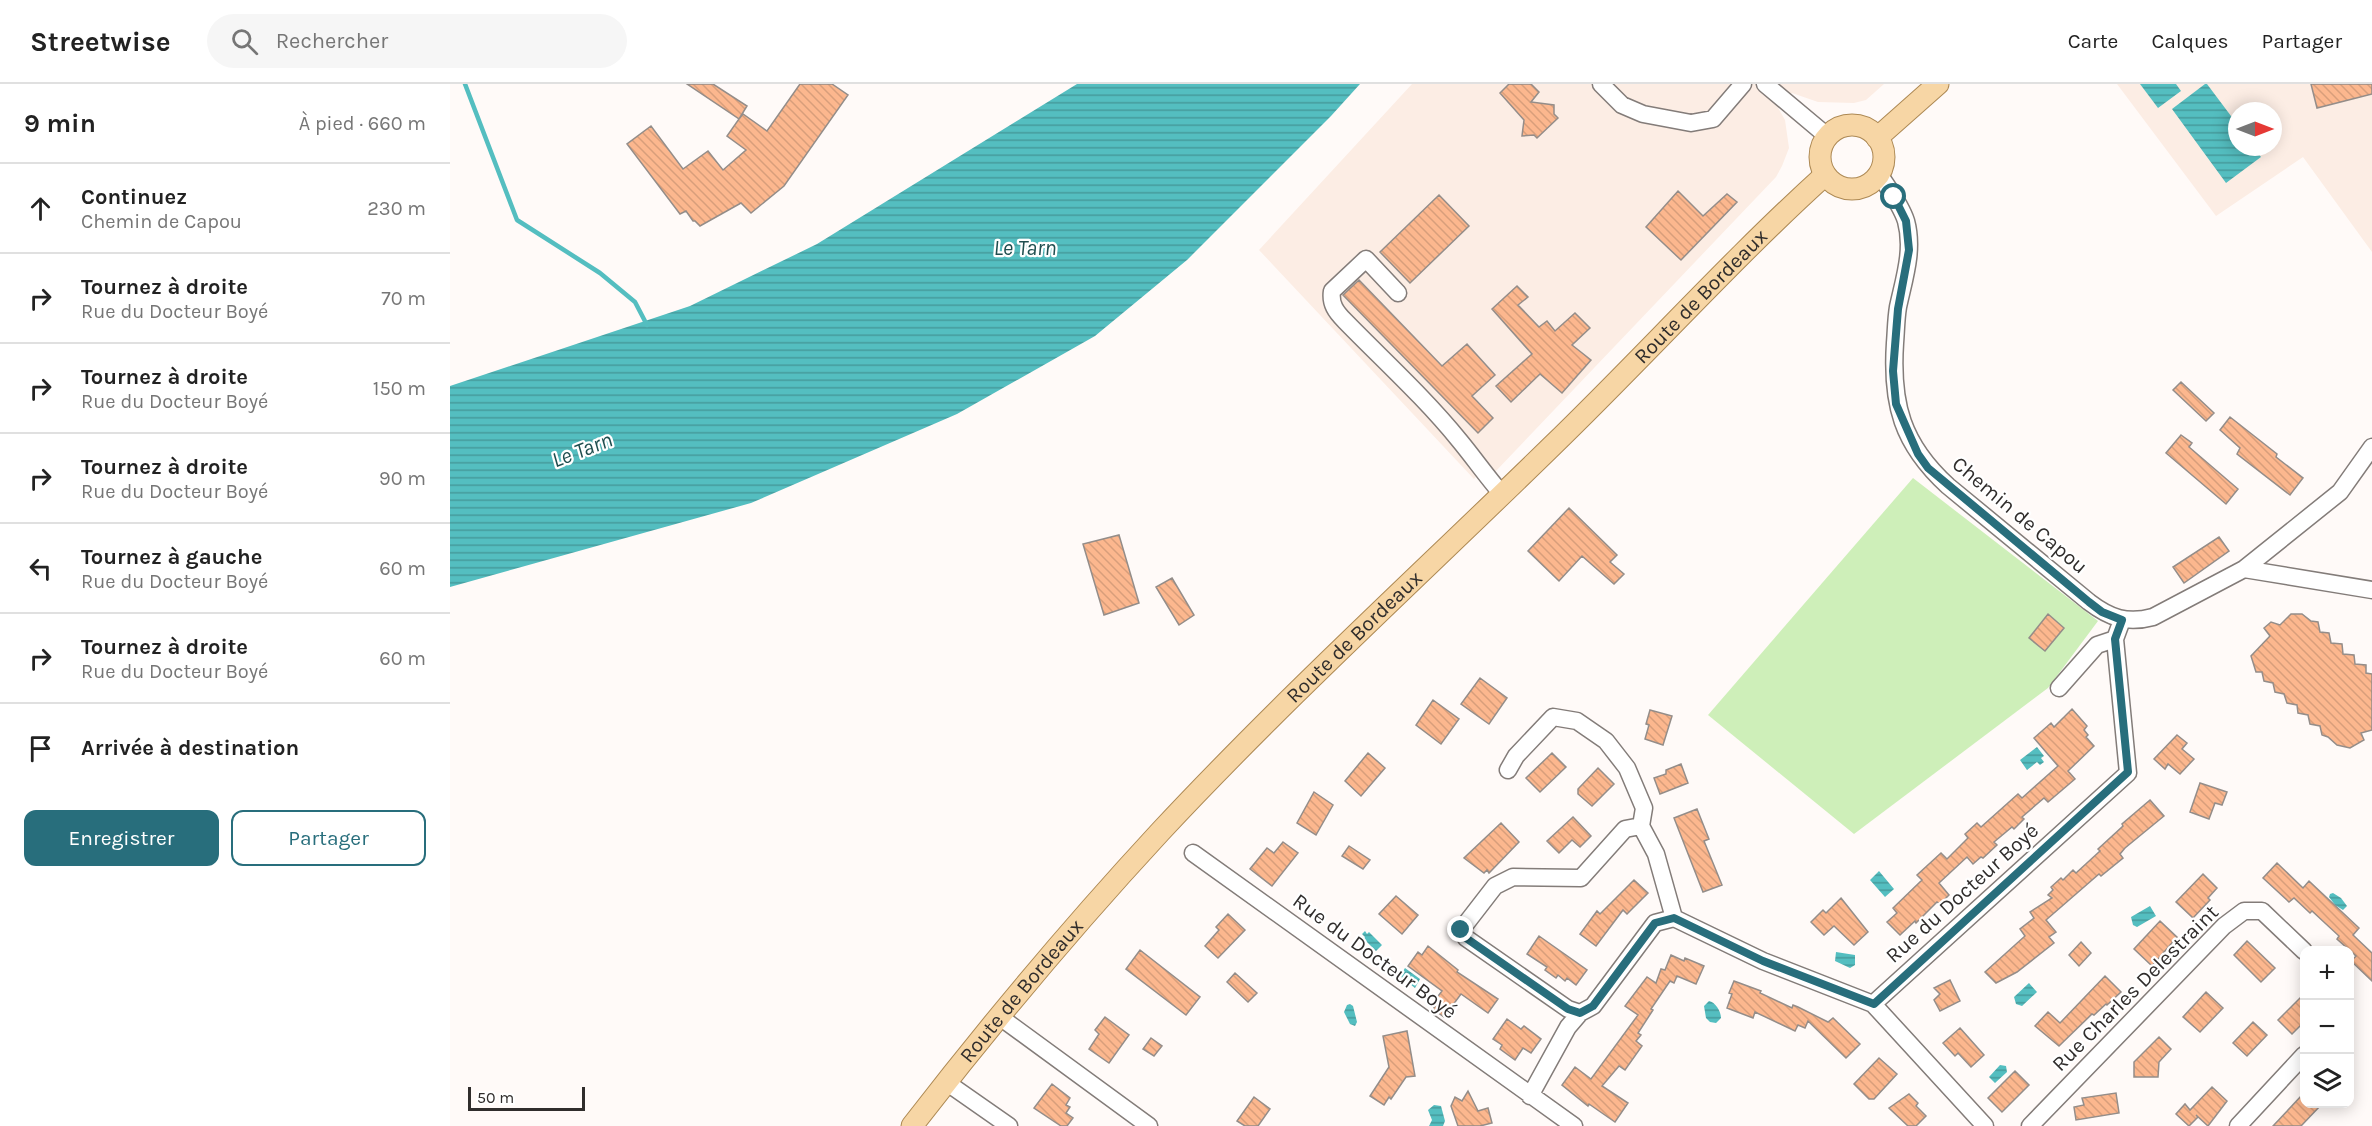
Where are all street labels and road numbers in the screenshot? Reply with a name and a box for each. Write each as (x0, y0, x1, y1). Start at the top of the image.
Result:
street label: Route de Bordeaux (1629, 224, 1772, 369)
street label: Chemin de Capou (1948, 451, 2092, 579)
street label: Route de Bordeaux (1281, 566, 1427, 708)
street label: Rue du Docteur Boyé (1881, 818, 2043, 968)
street label: Rue du Docteur Boyé (1288, 888, 1462, 1024)
street label: Rue Charles Delestraint (2047, 900, 2223, 1076)
street label: Route de Bordeaux (955, 914, 1088, 1067)

